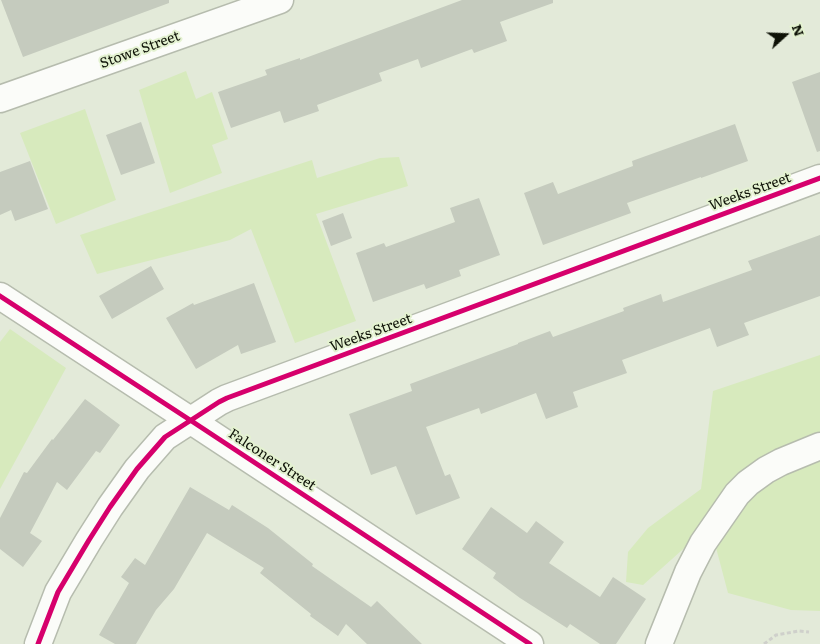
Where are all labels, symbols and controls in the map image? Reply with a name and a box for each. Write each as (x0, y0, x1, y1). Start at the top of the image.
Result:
north arrow (760, 10, 810, 60)
text: N (788, 21, 811, 39)
street label: Stowe Street (98, 28, 182, 72)
street label: Weeks Street (707, 169, 793, 215)
street label: Weeks Street (328, 310, 414, 356)
street label: Falconer Street (225, 425, 319, 495)

